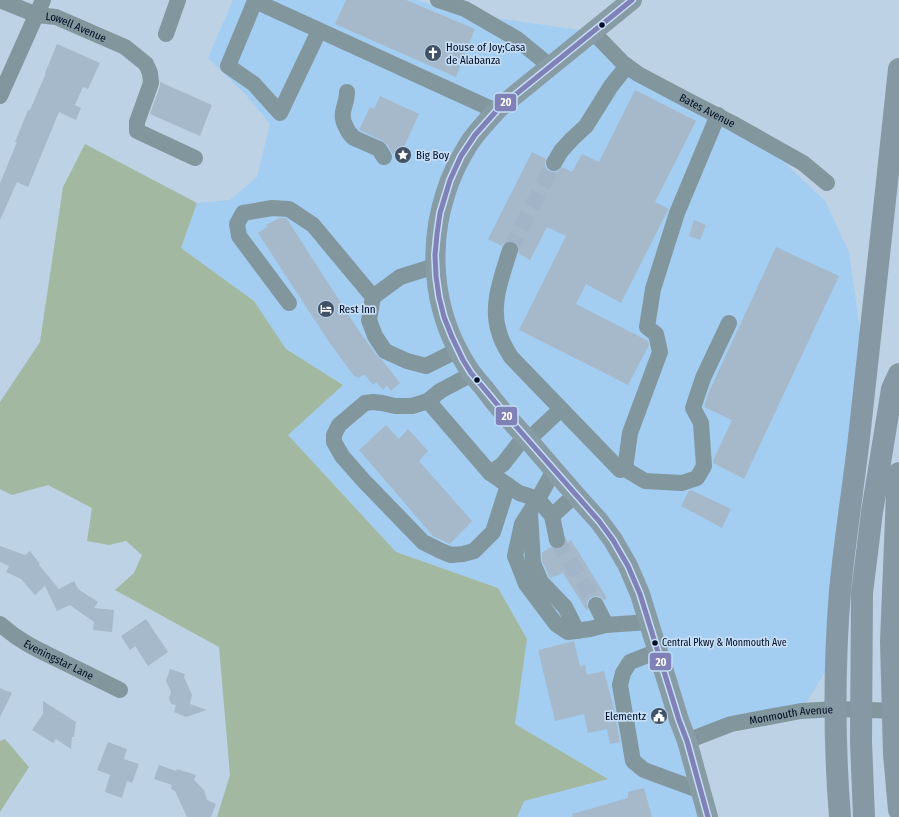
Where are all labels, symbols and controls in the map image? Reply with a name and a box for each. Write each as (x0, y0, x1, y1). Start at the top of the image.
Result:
street label: Lowell Avenue (45, 9, 108, 45)
unlabelled marker (597, 20, 607, 30)
place label: House of Joy;Casa de Alabanza (446, 41, 526, 67)
church icon: House of Joy;Casa de Alabanza (423, 43, 443, 63)
street label: Bates Avenue (677, 91, 737, 130)
line badge: 20 (494, 93, 517, 112)
text: 20 (499, 96, 512, 109)
place icon: Big Boy (393, 145, 413, 165)
place label: Big Boy (416, 149, 449, 162)
hotel icon: Rest Inn (316, 299, 336, 319)
place label: Rest Inn (339, 303, 376, 316)
unlabelled marker (472, 375, 482, 385)
line badge: 20 (495, 406, 518, 426)
text: 20 (500, 410, 513, 423)
street label: Eveningstar Lane (22, 637, 96, 682)
place label: Central Pkwy & Monmouth Ave (662, 637, 787, 649)
marker: Central Pkwy & Monmouth Ave (650, 638, 660, 648)
line badge: 20 (649, 652, 672, 671)
text: 20 (654, 656, 667, 669)
street label: Monmouth Avenue (748, 703, 833, 727)
public building icon: Elementz (649, 706, 669, 726)
place label: Elementz (605, 710, 647, 723)

